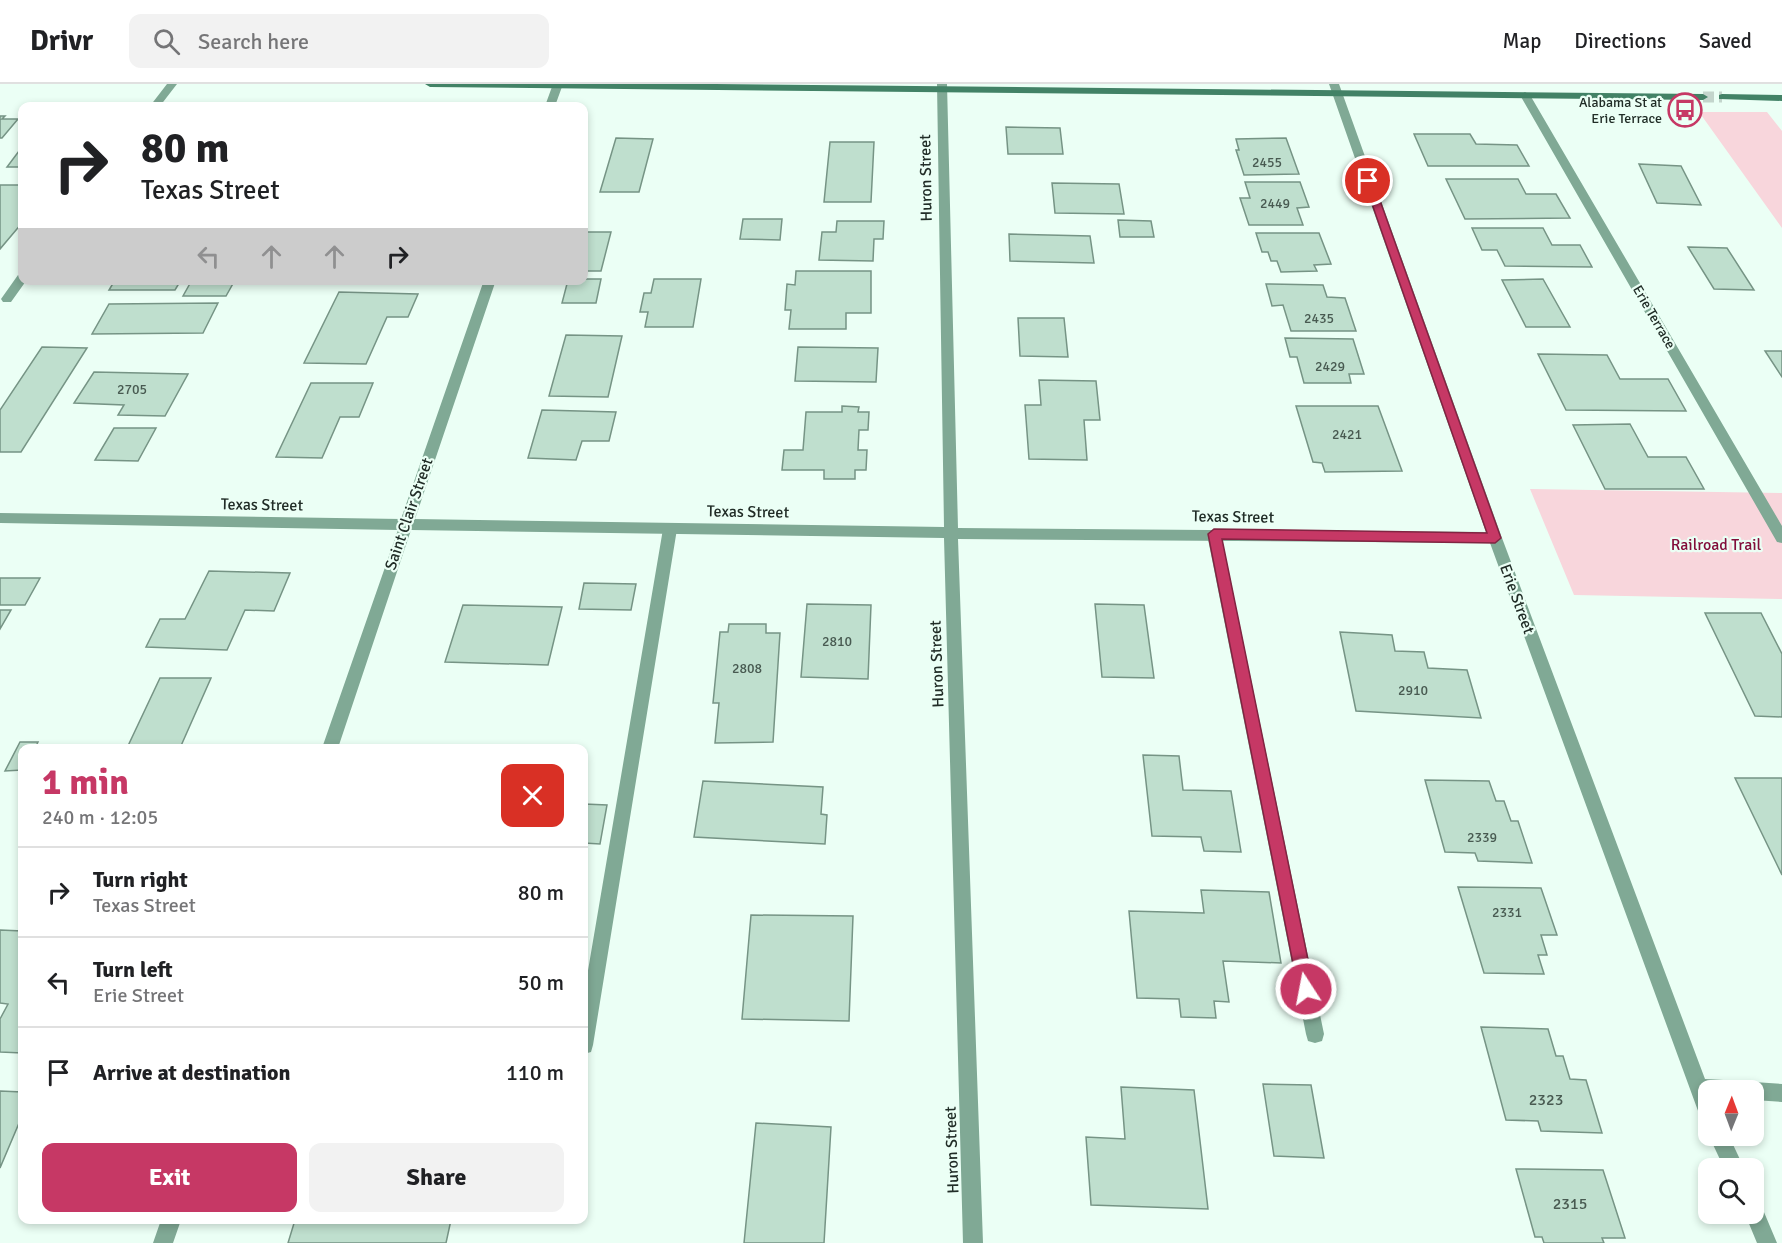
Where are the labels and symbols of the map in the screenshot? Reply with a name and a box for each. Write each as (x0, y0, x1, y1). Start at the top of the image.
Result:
bus stop icon: Alabama St at Erie Terrace (1667, 92, 1703, 128)
place label: Alabama St at Erie Terrace (1579, 94, 1662, 127)
street label: Huron Street (915, 134, 937, 222)
house number: 2455 (1252, 154, 1282, 171)
pin (1342, 155, 1393, 206)
house number: 2449 (1260, 195, 1290, 212)
street label: Erie Terrace (1629, 282, 1679, 352)
house number: 2435 (1304, 310, 1334, 327)
house number: 2429 (1315, 358, 1345, 375)
house number: 2705 (117, 381, 147, 398)
house number: 2421 (1332, 426, 1362, 443)
street label: Saint Clair Street (380, 455, 438, 573)
street label: Texas Street (221, 494, 304, 516)
street label: Texas Street (707, 501, 790, 523)
street label: Texas Street (1192, 506, 1275, 528)
park label: Railroad Trail (1671, 535, 1762, 555)
street label: Erie Street (1495, 561, 1539, 637)
street label: Huron Street (925, 620, 949, 708)
house number: 2810 (822, 633, 852, 650)
house number: 2808 (732, 660, 762, 677)
house number: 2910 (1398, 682, 1428, 699)
house number: 2339 (1467, 829, 1497, 846)
house number: 2331 (1492, 904, 1522, 921)
position arrow (1274, 957, 1338, 1021)
north arrow (1698, 1080, 1764, 1146)
house number: 2323 (1529, 1090, 1563, 1110)
street label: Huron Street (940, 1106, 964, 1194)
house number: 2315 (1553, 1194, 1587, 1214)

